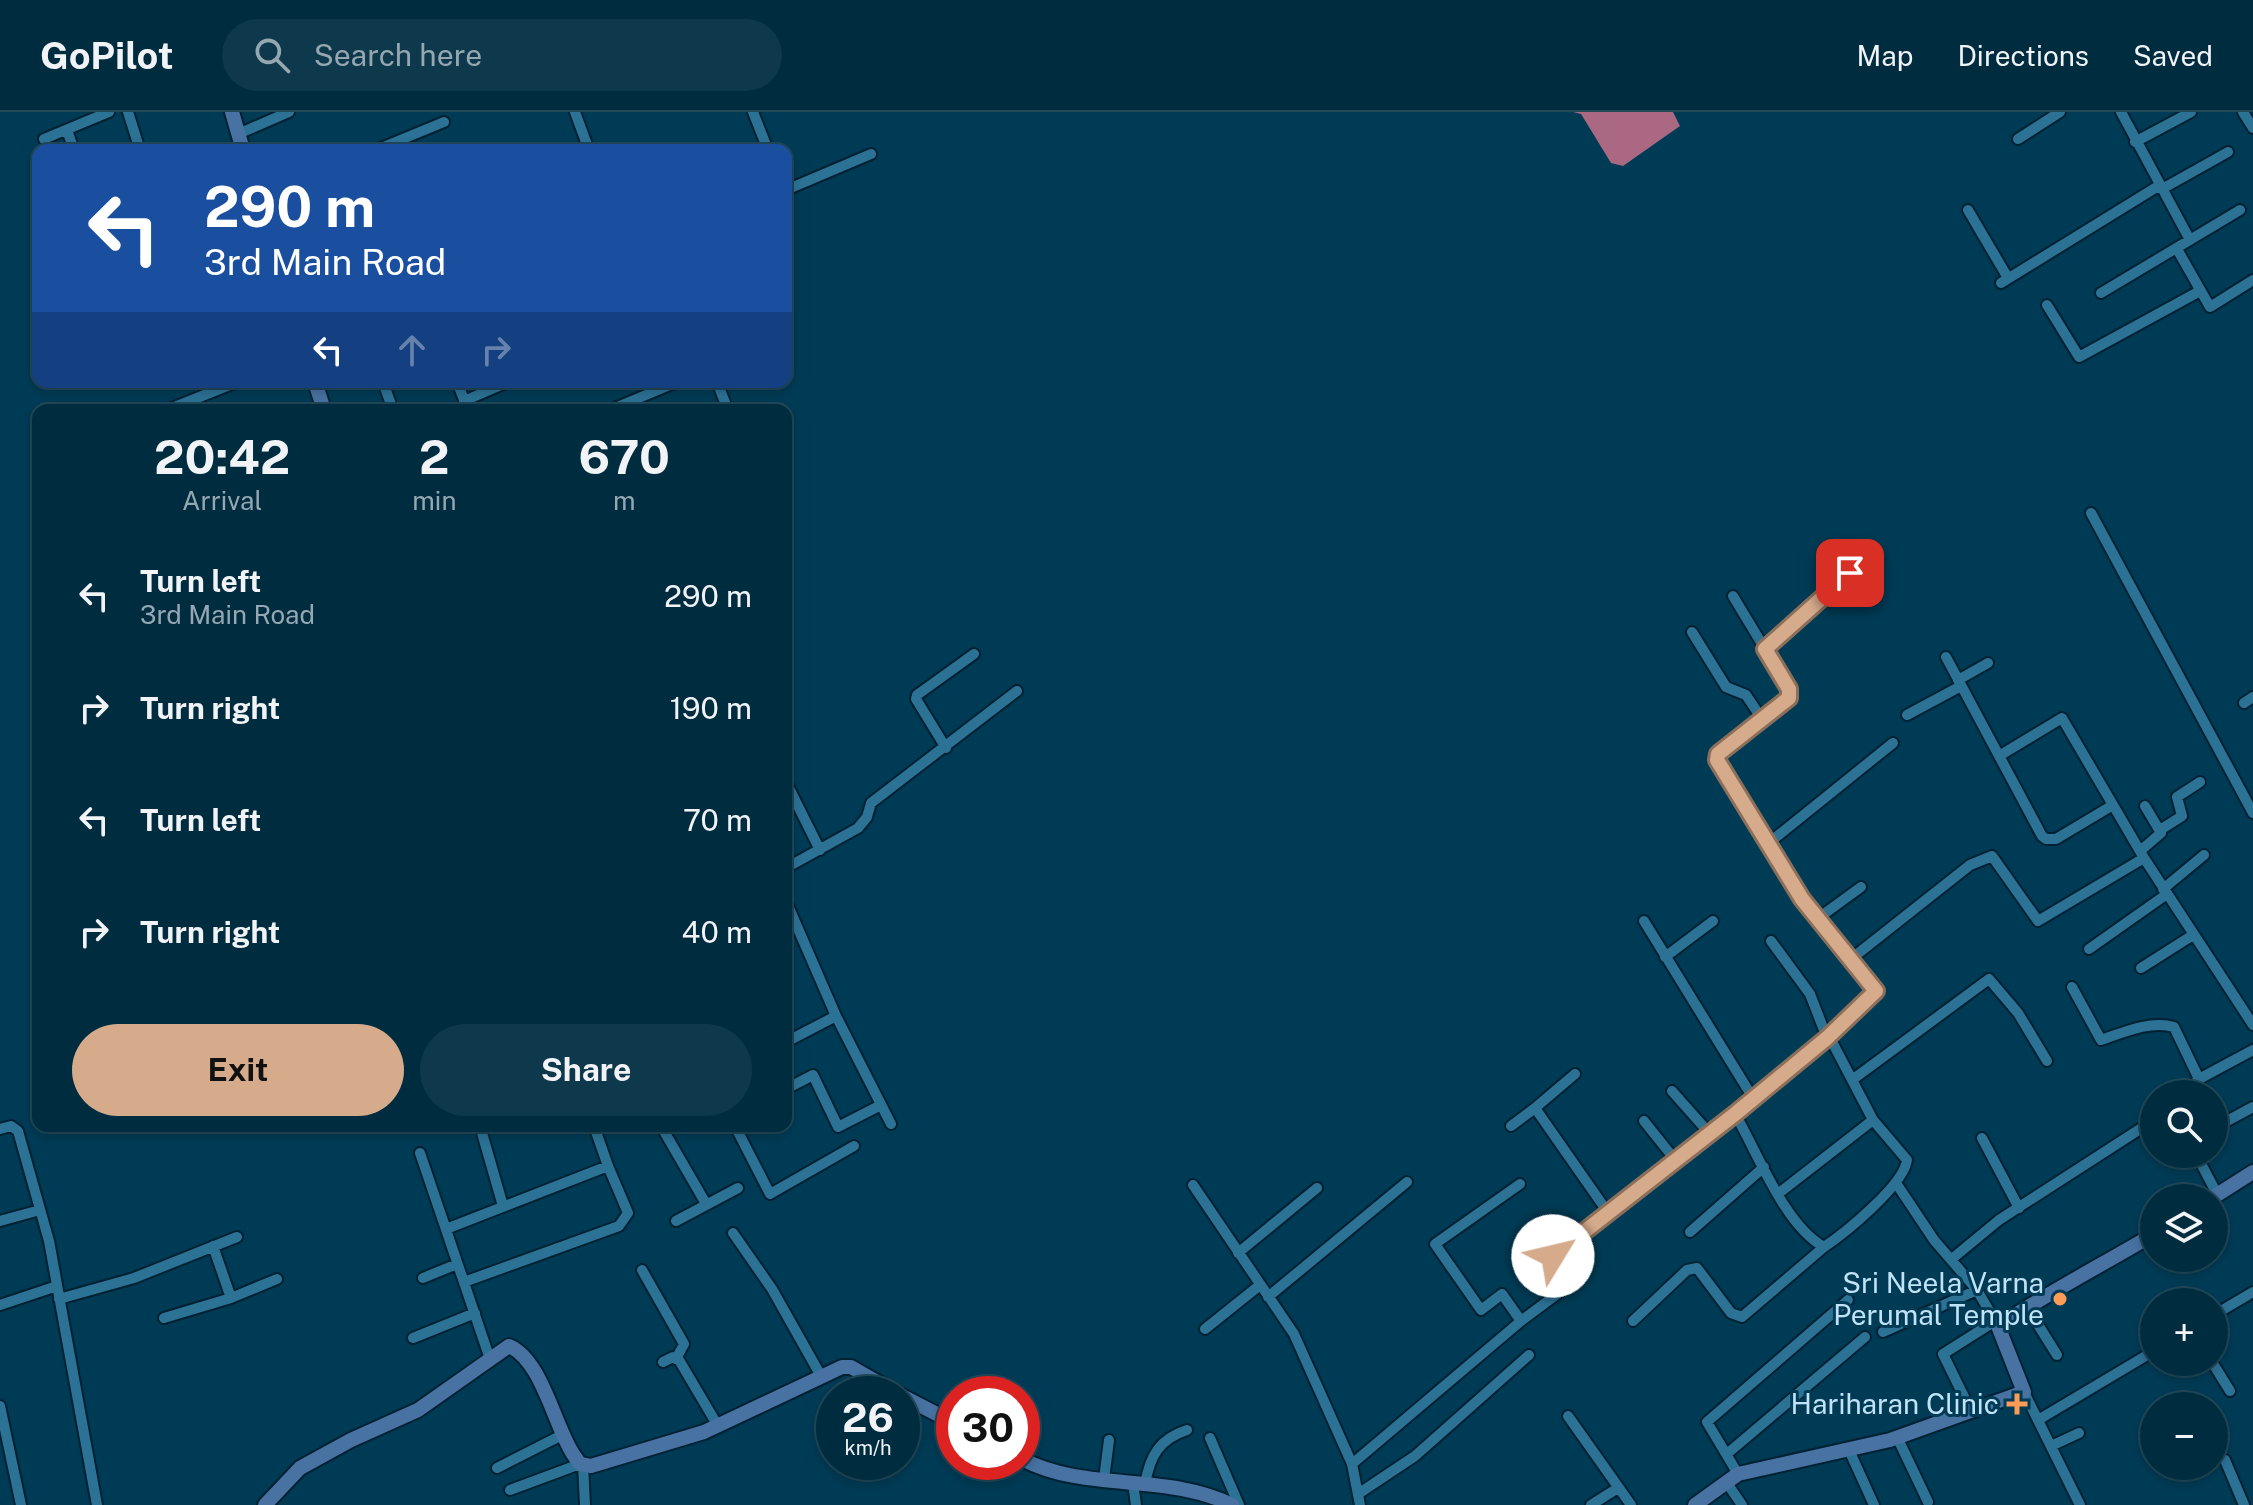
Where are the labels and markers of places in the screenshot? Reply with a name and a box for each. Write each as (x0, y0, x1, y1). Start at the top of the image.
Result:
pin (1816, 539, 1884, 607)
place label: Sri Neela Varna Perumal Temple (1833, 1266, 2044, 1331)
marker: Sri Neela Varna Perumal Temple (2051, 1290, 2069, 1308)
place label: Hariharan Clinic (1791, 1387, 1999, 1420)
marker: Hariharan Clinic (2006, 1393, 2028, 1415)

